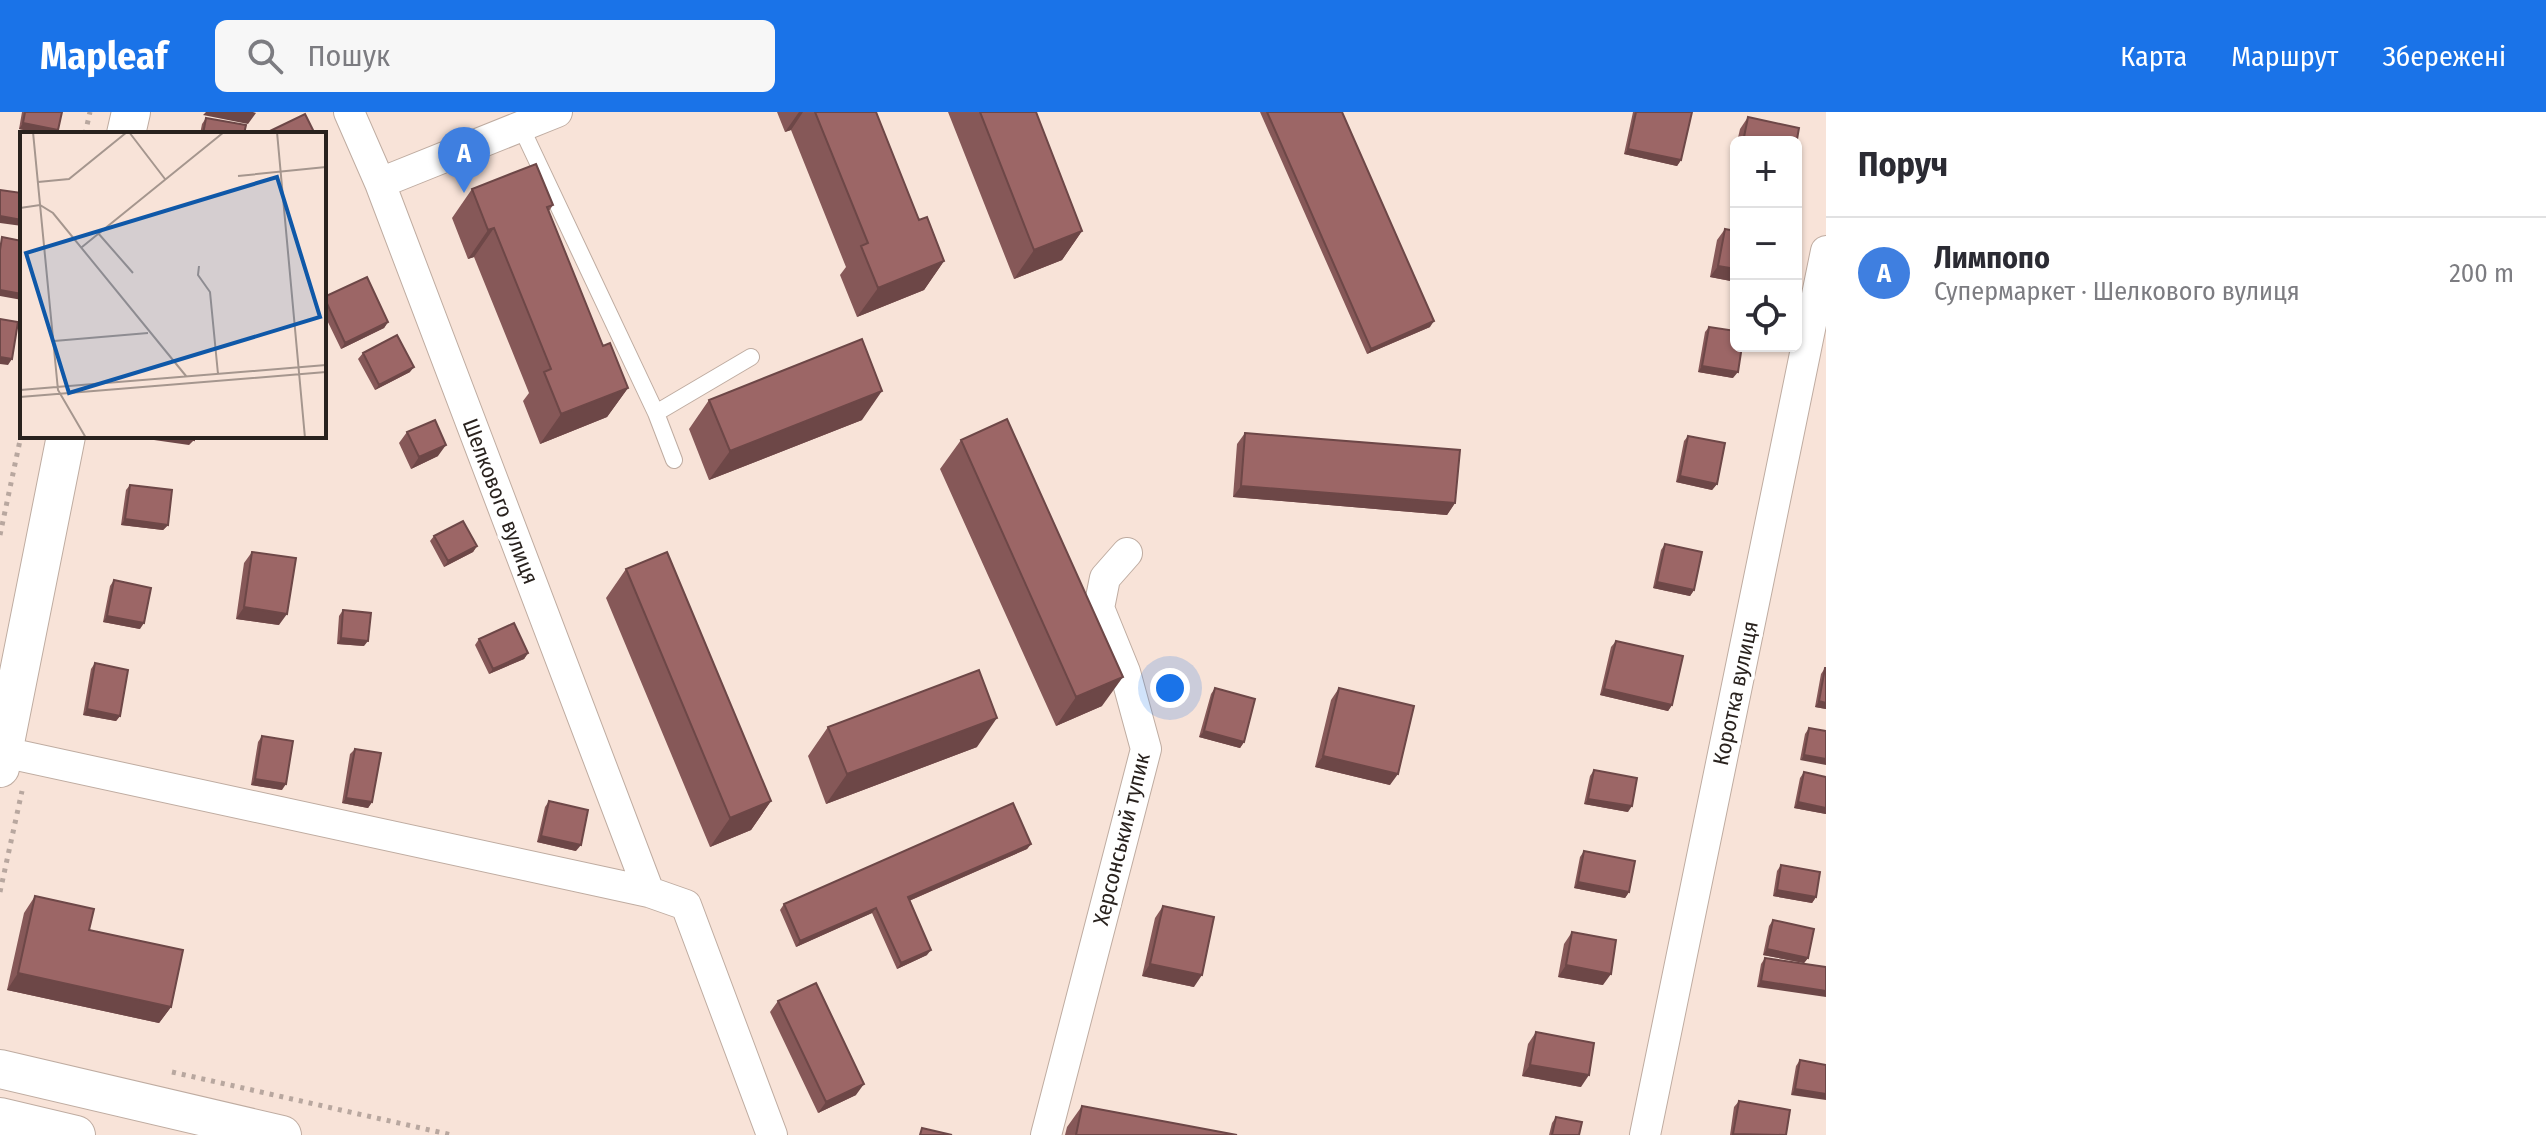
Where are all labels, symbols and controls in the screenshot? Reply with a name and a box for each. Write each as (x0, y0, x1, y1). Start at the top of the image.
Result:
search box (215, 20, 775, 92)
text: Mapleaf (40, 33, 167, 79)
icon: search (243, 34, 287, 78)
text: Пошук (307, 38, 390, 74)
text: Карта (2120, 40, 2187, 73)
text: Маршрут (2231, 40, 2338, 73)
text: Збережені (2382, 40, 2506, 73)
pin: A (438, 127, 490, 193)
inset map (20, 132, 326, 438)
map controls (1730, 136, 1802, 352)
button: + (1730, 136, 1802, 208)
text: Поруч (1858, 144, 1948, 185)
button: − (1730, 208, 1802, 280)
text: Лимпопо (1934, 240, 2050, 276)
text: A (1877, 258, 1891, 289)
text: 200 m (2449, 258, 2514, 289)
text: Супермаркет · Шелкового вулиця (1934, 276, 2300, 307)
button: locate (1730, 280, 1802, 352)
street label: Шелкового вулиця (457, 415, 545, 588)
street label: Коротка вулиця (1707, 619, 1764, 768)
your location (1150, 668, 1190, 708)
street label: Херсонський тупик (1087, 750, 1156, 928)

